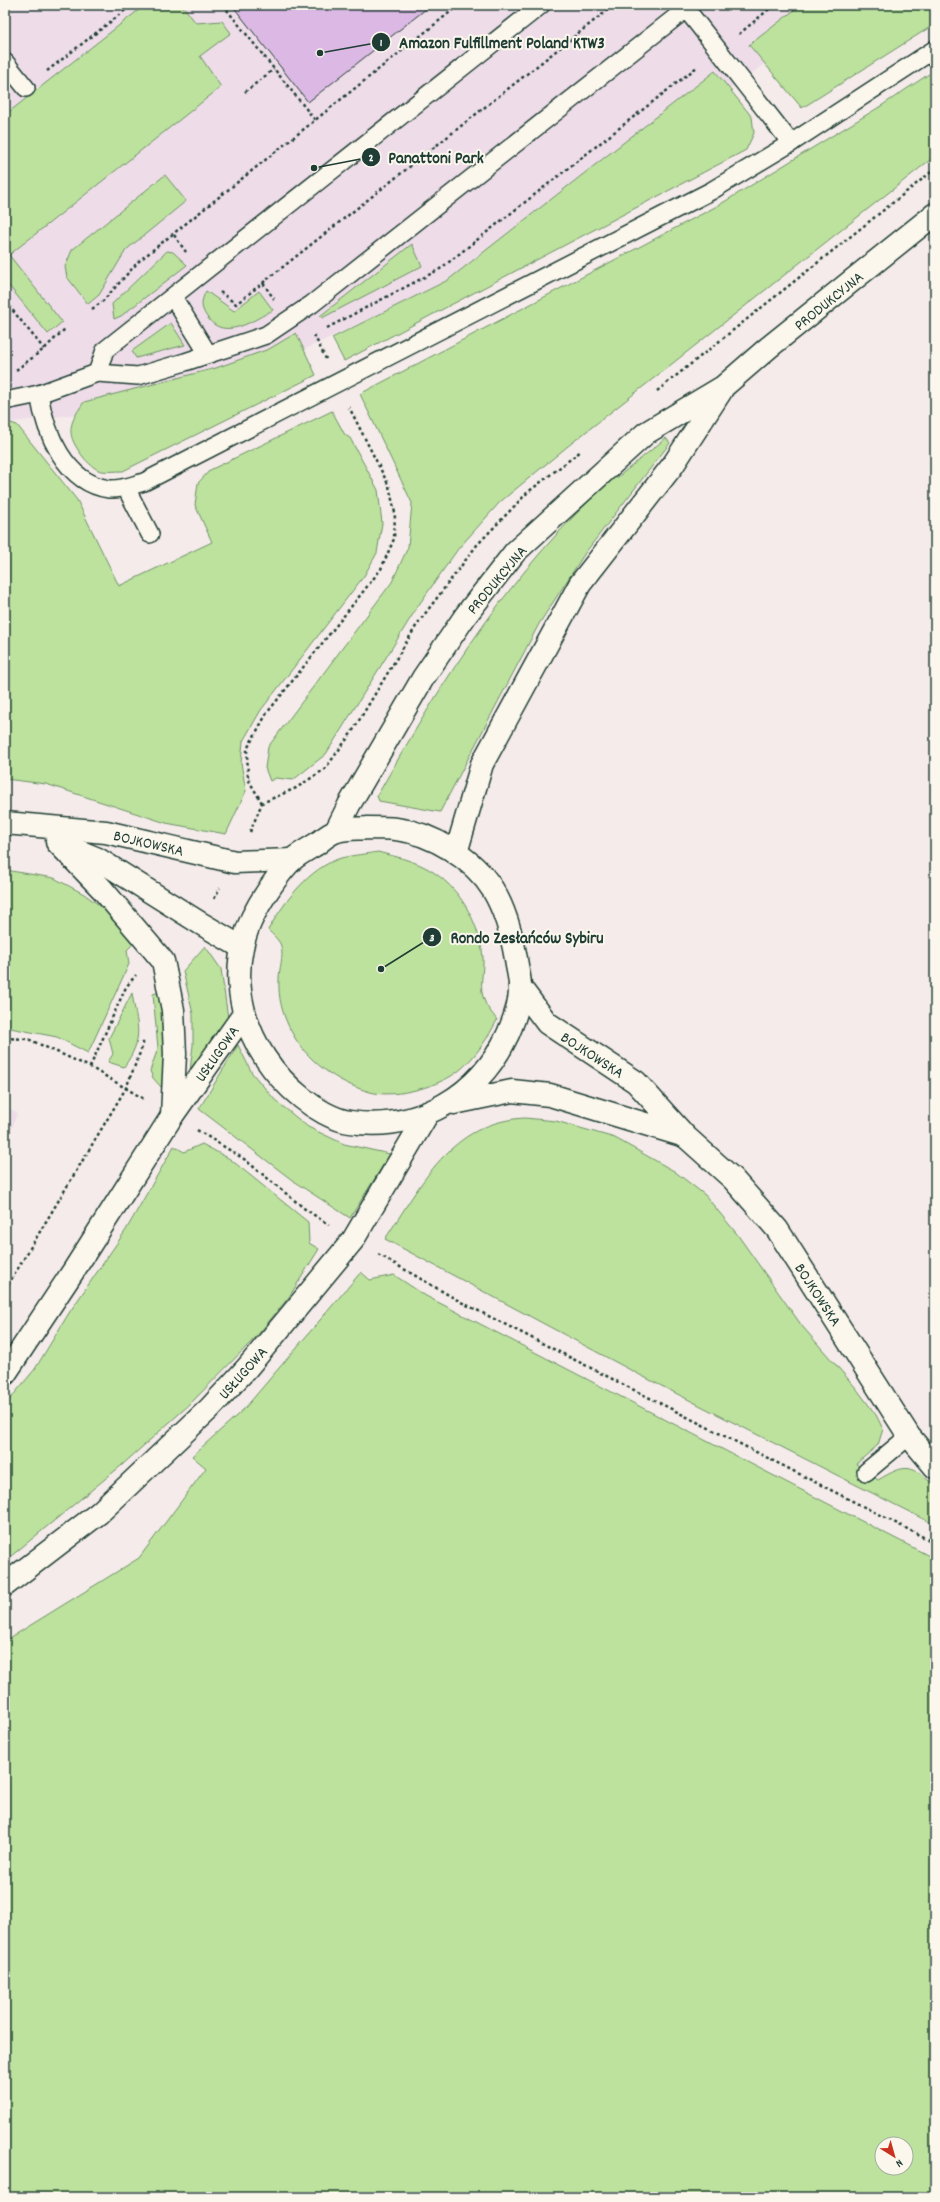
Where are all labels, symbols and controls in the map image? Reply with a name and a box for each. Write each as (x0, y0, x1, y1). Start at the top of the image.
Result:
callout: Amazon Fulfillment Poland KTW3 (371, 27, 613, 56)
text: Amazon Fulfillment Poland KTW3 (399, 33, 605, 57)
text: 1 (380, 35, 383, 52)
callout: Panattoni Park (361, 142, 492, 171)
text: Panattoni Park (388, 148, 484, 172)
text: 2 (368, 150, 374, 167)
street label: PRODUKCYJNA (790, 266, 870, 337)
street label: PRODUKCYJNA (462, 541, 534, 620)
street label: BOJKOWSKA (111, 825, 186, 864)
callout: Rondo Zesłańców Sybiru (422, 922, 611, 951)
text: Rondo Zesłańców Sybiru (450, 928, 604, 952)
text: 3 (429, 930, 435, 947)
street label: USŁUGOWA (190, 1021, 246, 1087)
street label: BOJKOWSKA (555, 1027, 628, 1085)
street label: BOJKOWSKA (788, 1259, 846, 1332)
street label: USŁUGOWA (214, 1342, 274, 1405)
north arrow (874, 2136, 914, 2176)
text: N (891, 2154, 906, 2171)

